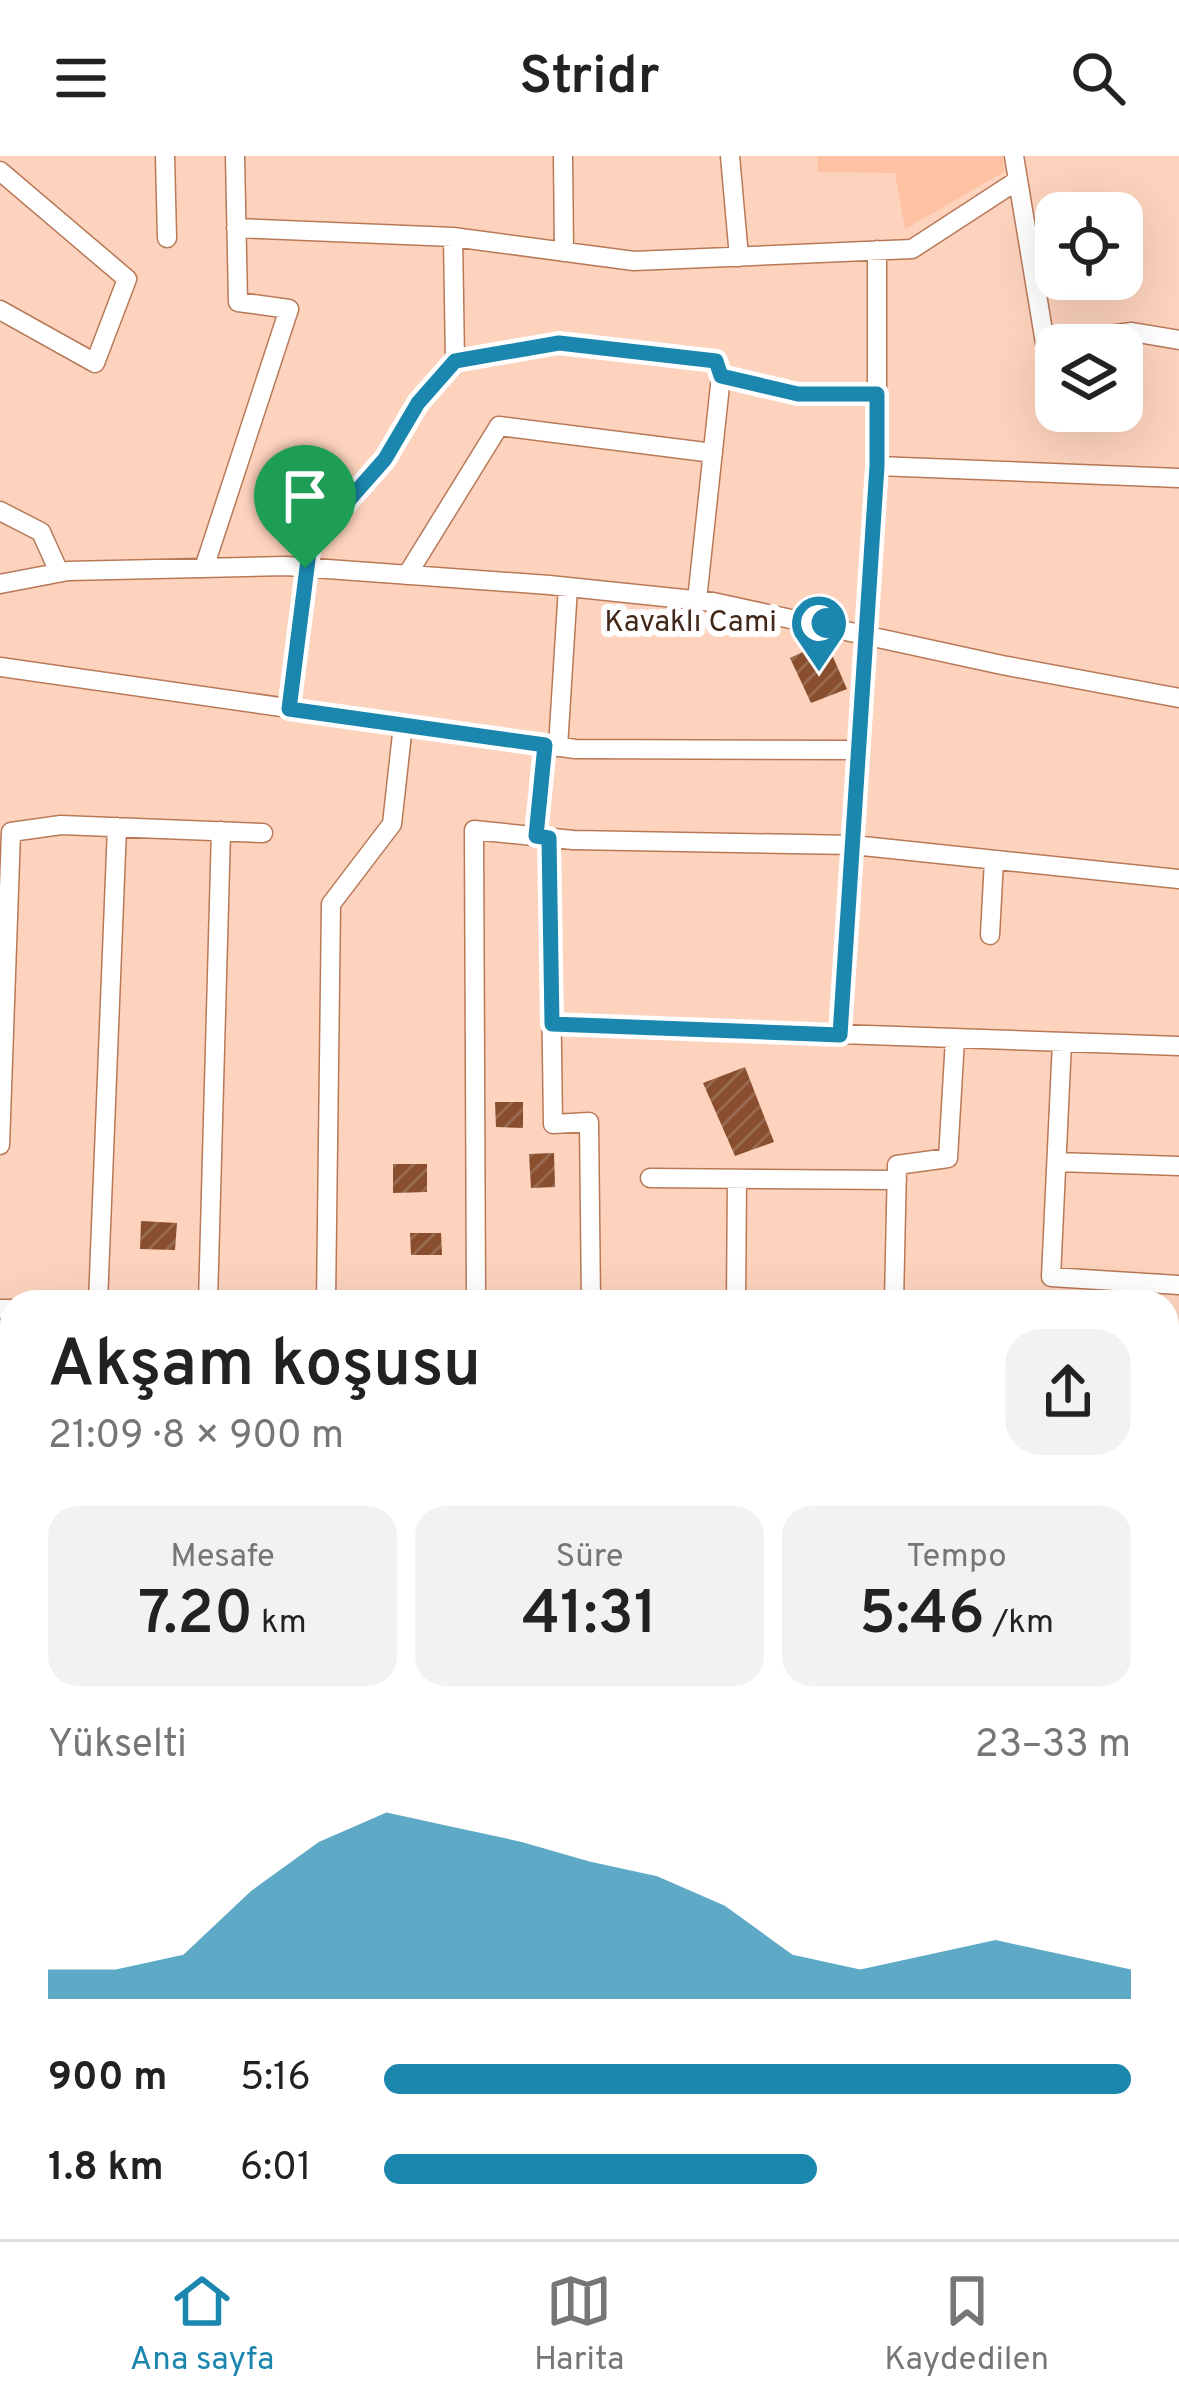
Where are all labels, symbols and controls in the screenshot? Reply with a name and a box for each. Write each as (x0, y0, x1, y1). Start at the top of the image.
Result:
text: Stridr (519, 44, 660, 113)
icon: menu (48, 45, 114, 111)
icon: search (1065, 45, 1131, 111)
map controls (1035, 192, 1143, 432)
button: locate (1035, 192, 1143, 300)
button: layers (1035, 324, 1143, 432)
pin (254, 445, 356, 568)
icon: arrive (272, 463, 338, 529)
mosque icon: Kavaklı Cami (788, 592, 850, 674)
place label: Kavaklı Cami (604, 605, 777, 642)
text: Akşam koşusu (48, 1326, 481, 1409)
button: share (1005, 1329, 1131, 1455)
text: 21:09 · 8 × 900 m (48, 1413, 344, 1462)
text: Mesafe (170, 1537, 275, 1579)
text: Süre (555, 1537, 624, 1579)
text: Tempo (906, 1537, 1007, 1579)
text: 7.20 (138, 1579, 253, 1655)
text: 41:31 (522, 1579, 657, 1655)
text: 5:46 (859, 1579, 985, 1655)
text: km (253, 1603, 307, 1645)
text: /km (985, 1603, 1054, 1645)
text: Yükselti (48, 1722, 187, 1771)
text: 23–33 m (975, 1722, 1131, 1771)
text: 900 m (48, 2055, 167, 2104)
text: 5:16 (240, 2055, 311, 2104)
text: 1.8 km (48, 2145, 164, 2194)
text: 6:01 (240, 2145, 312, 2194)
tab: Ana sayfa (130, 2268, 274, 2382)
tab: Harita (534, 2268, 624, 2382)
tab: Kaydedilen (884, 2268, 1049, 2382)

